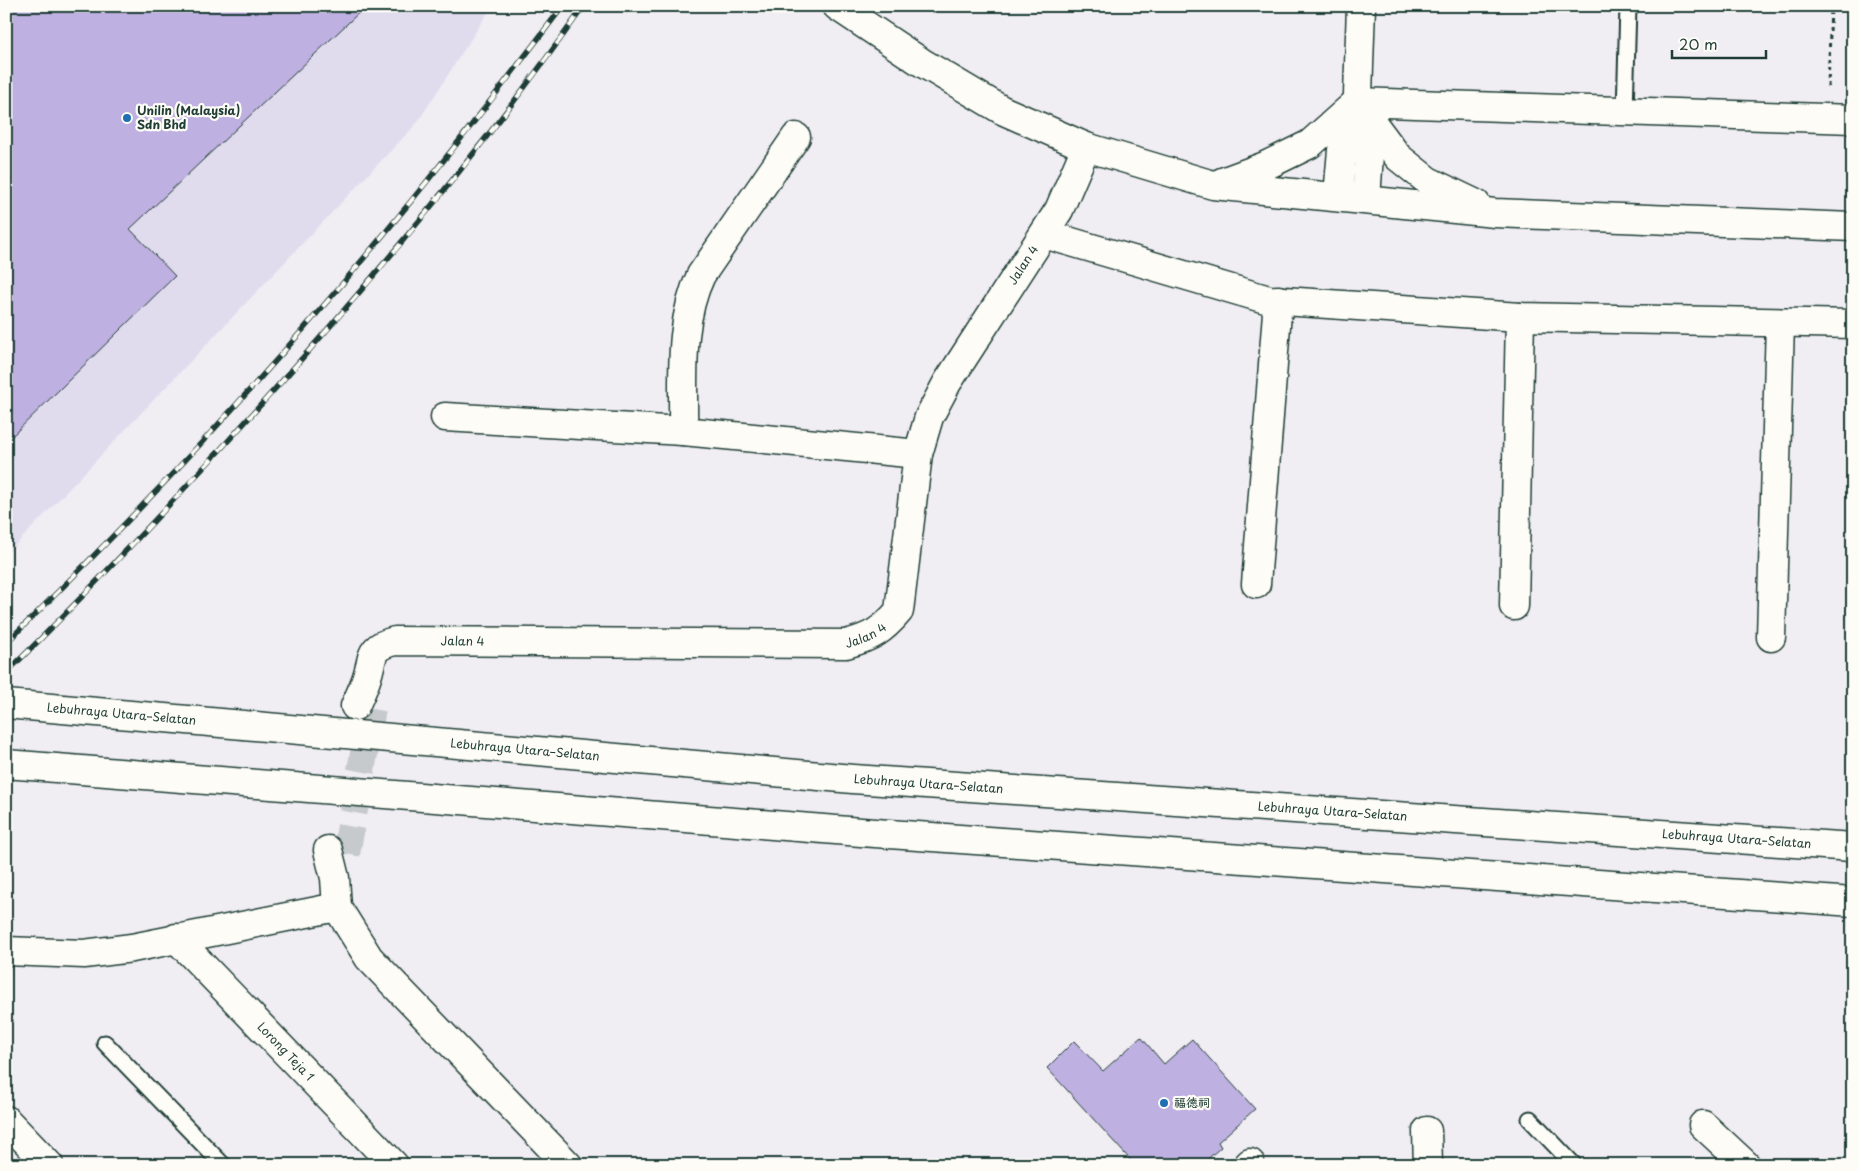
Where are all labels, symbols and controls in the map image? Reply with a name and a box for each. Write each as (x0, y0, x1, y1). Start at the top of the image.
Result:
scale bar (1672, 28, 1765, 60)
text: 20 m (1679, 32, 1718, 55)
place label: Unilin (Malaysia) Sdn Bhd (137, 101, 240, 133)
marker: Unilin (Malaysia) Sdn Bhd (121, 112, 133, 124)
street label: Jalan 4 (1003, 241, 1042, 288)
street label: Jalan 4 (843, 618, 890, 652)
street label: Jalan 4 (440, 631, 485, 650)
street label: Lebuhraya Utara–Selatan (46, 698, 197, 729)
street label: Lebuhraya Utara–Selatan (450, 733, 600, 765)
street label: Lebuhraya Utara–Selatan (853, 769, 1004, 797)
street label: Lebuhraya Utara–Selatan (1257, 797, 1408, 825)
street label: Lebuhraya Utara–Selatan (1661, 824, 1812, 852)
street label: Lorong Teja 1 (254, 1018, 319, 1085)
place label: 福德祠 (1174, 1093, 1210, 1111)
marker: 福德祠 (1158, 1097, 1170, 1109)

